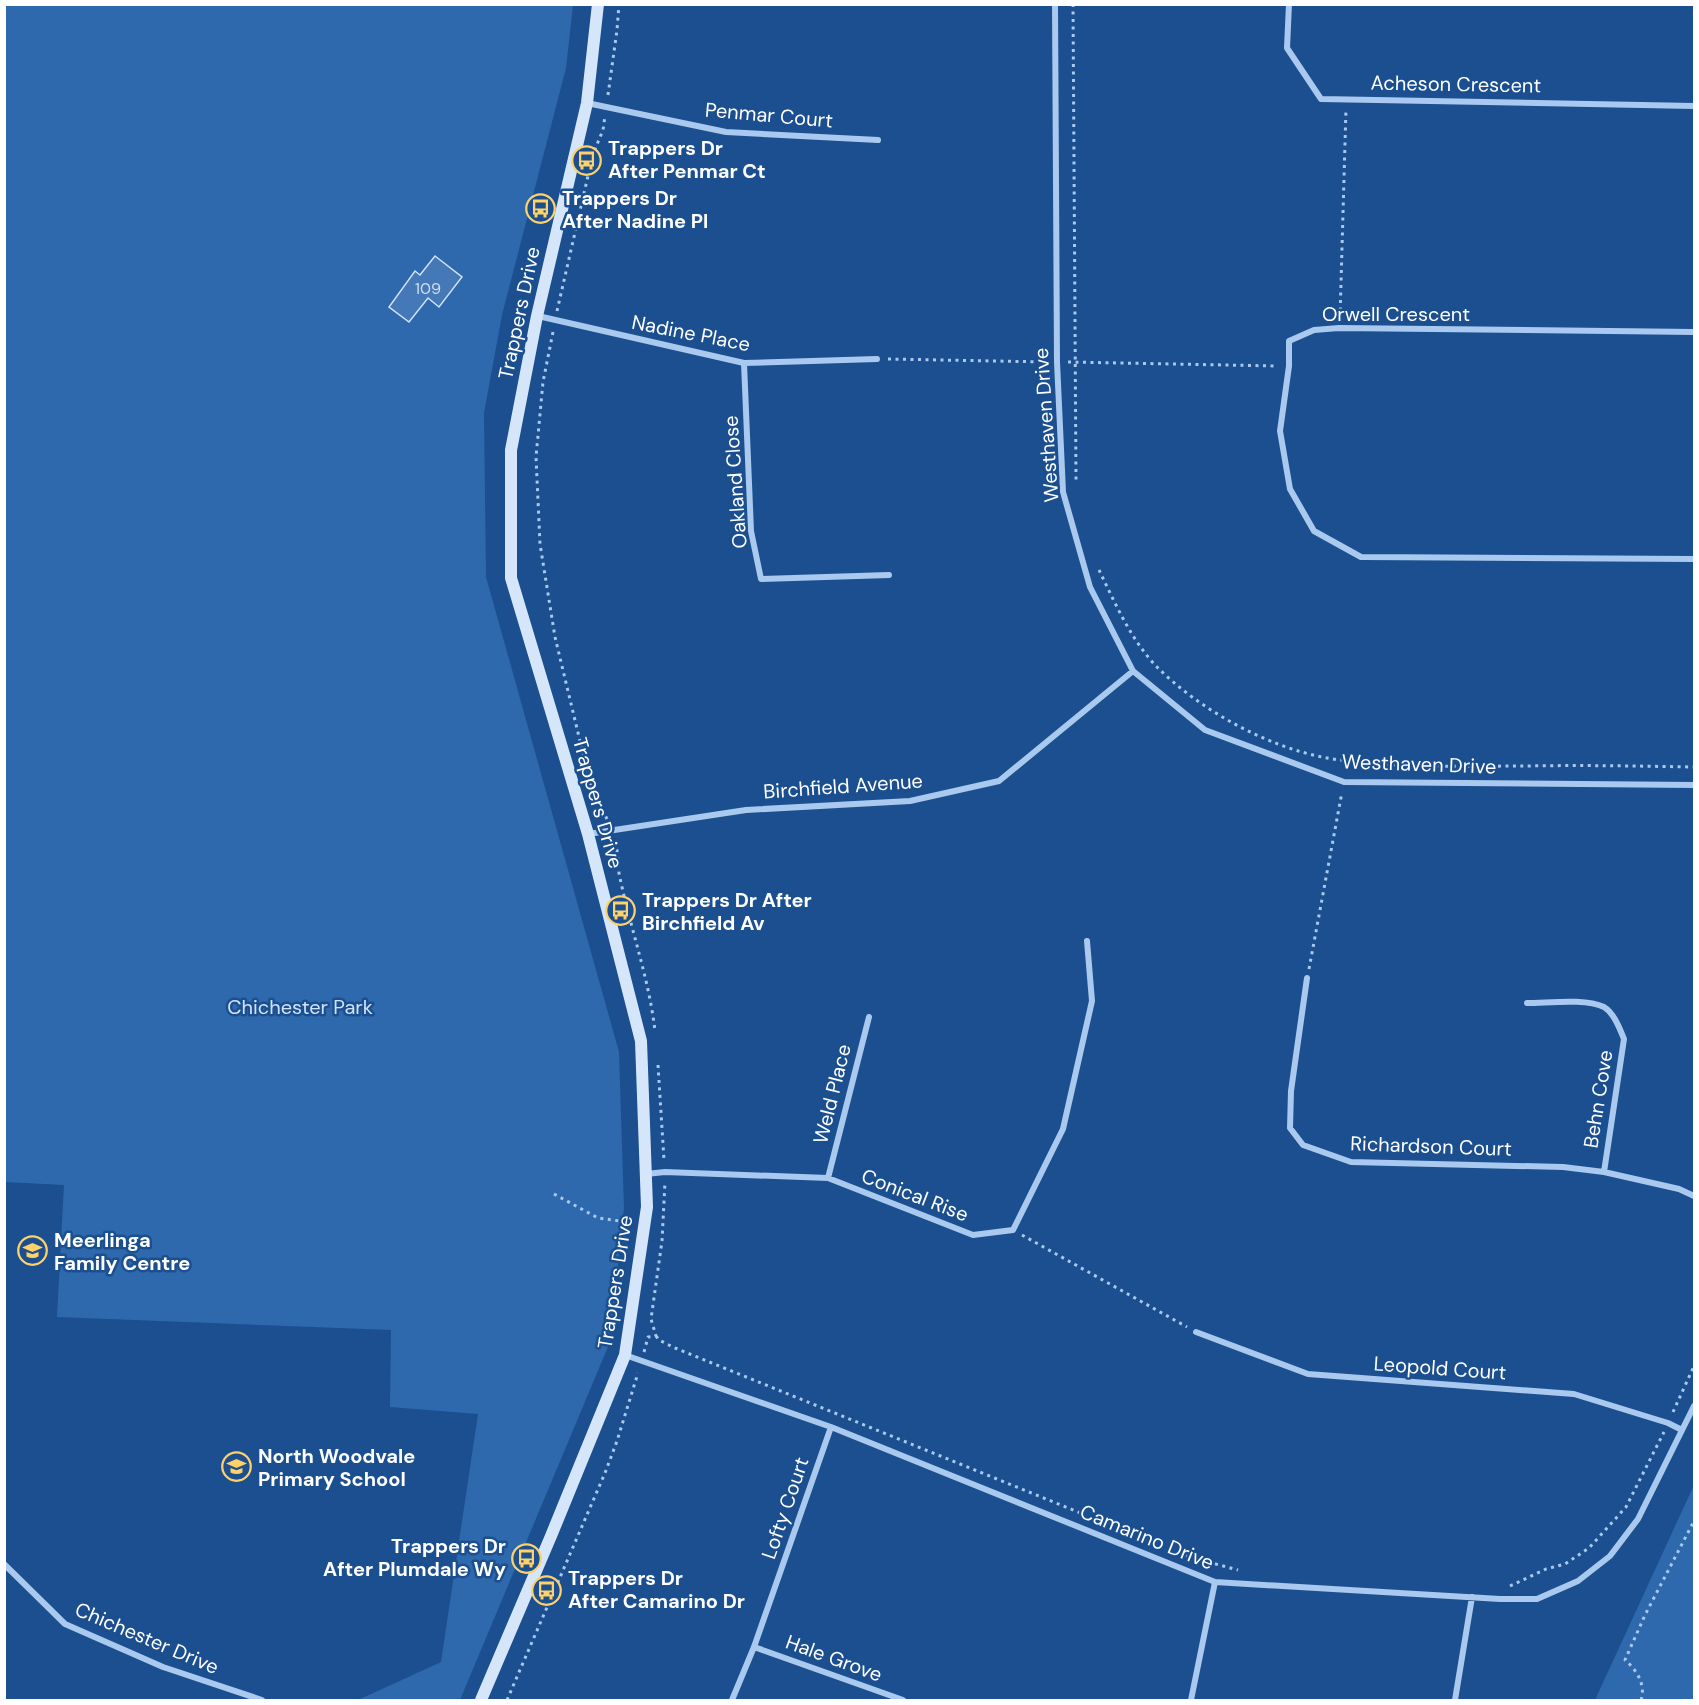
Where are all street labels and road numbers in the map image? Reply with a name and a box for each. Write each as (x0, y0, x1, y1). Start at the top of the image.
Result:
street label: Acheson Crescent (1370, 70, 1542, 98)
street label: Penmar Court (704, 96, 834, 134)
street label: Trappers Drive (492, 244, 546, 382)
street label: Orwell Crescent (1322, 301, 1470, 327)
street label: Nadine Place (630, 309, 752, 357)
street label: Westhaven Drive (1028, 347, 1064, 503)
street label: Oakland Close (717, 415, 753, 549)
street label: Trappers Drive (567, 735, 629, 871)
street label: Westhaven Drive (1341, 748, 1497, 780)
street label: Birchfield Avenue (762, 767, 924, 805)
street label: Weld Place (807, 1041, 857, 1147)
street label: Behn Cove (1577, 1048, 1619, 1150)
street label: Richardson Court (1350, 1130, 1512, 1162)
street label: Conical Rise (858, 1163, 972, 1227)
street label: Trappers Drive (592, 1213, 638, 1351)
street label: Leopold Court (1373, 1350, 1507, 1386)
street label: Lofty Court (755, 1454, 815, 1562)
street label: Camarino Drive (1076, 1498, 1218, 1576)
street label: Chichester Drive (71, 1596, 223, 1680)
street label: Hale Grove (782, 1629, 886, 1687)

